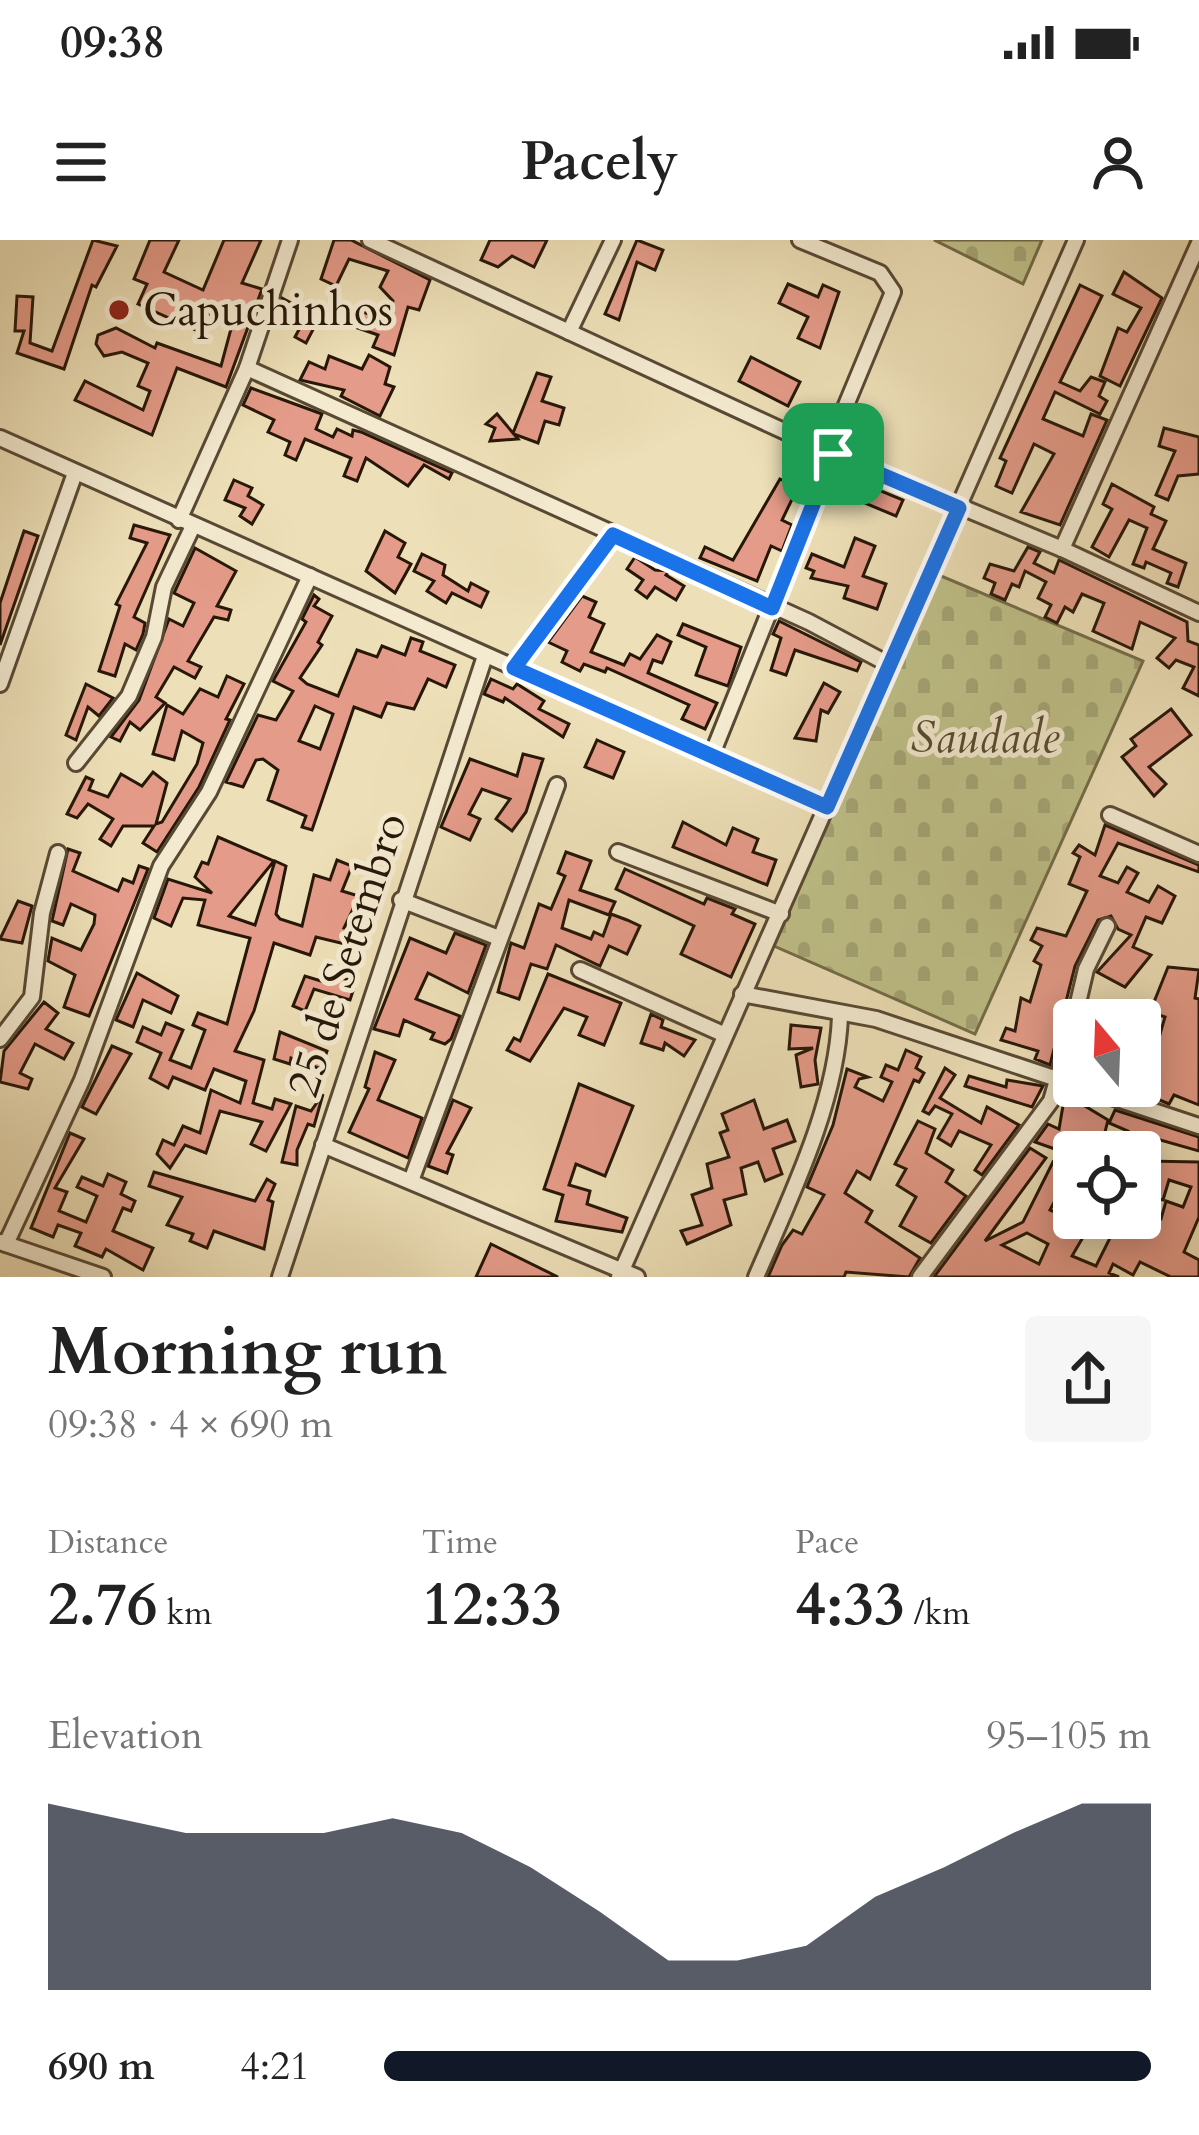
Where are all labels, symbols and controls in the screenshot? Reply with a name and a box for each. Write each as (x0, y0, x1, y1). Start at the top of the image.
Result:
text: 09:38 (60, 12, 165, 73)
text: Pacely (521, 126, 678, 199)
icon: menu (48, 129, 114, 195)
icon: person (1085, 129, 1151, 195)
place label: Capuchinhos (143, 280, 393, 341)
marker: Capuchinhos (106, 297, 132, 323)
pin (782, 403, 884, 505)
icon: arrive (800, 421, 866, 487)
park label: Saudade (911, 707, 1060, 768)
street label: 25 de Setembro (272, 805, 422, 1105)
north arrow (1053, 999, 1161, 1107)
map controls (1053, 999, 1161, 1239)
button: locate (1053, 1131, 1161, 1239)
text: Morning run (48, 1308, 447, 1397)
button: share (1025, 1316, 1151, 1442)
text: 09:38 · 4 × 690 m (48, 1398, 333, 1451)
text: Distance (48, 1520, 169, 1565)
text: Time (422, 1520, 498, 1565)
text: Pace (795, 1520, 859, 1565)
text: 2.76 (48, 1565, 158, 1646)
text: 12:33 (422, 1565, 562, 1646)
text: 4:33 (795, 1565, 905, 1646)
text: km (158, 1591, 212, 1636)
text: /km (905, 1591, 970, 1636)
text: Elevation (48, 1709, 203, 1762)
text: 95–105 m (986, 1709, 1151, 1762)
text: 690 m (48, 2040, 154, 2093)
text: 4:21 (240, 2040, 310, 2093)

